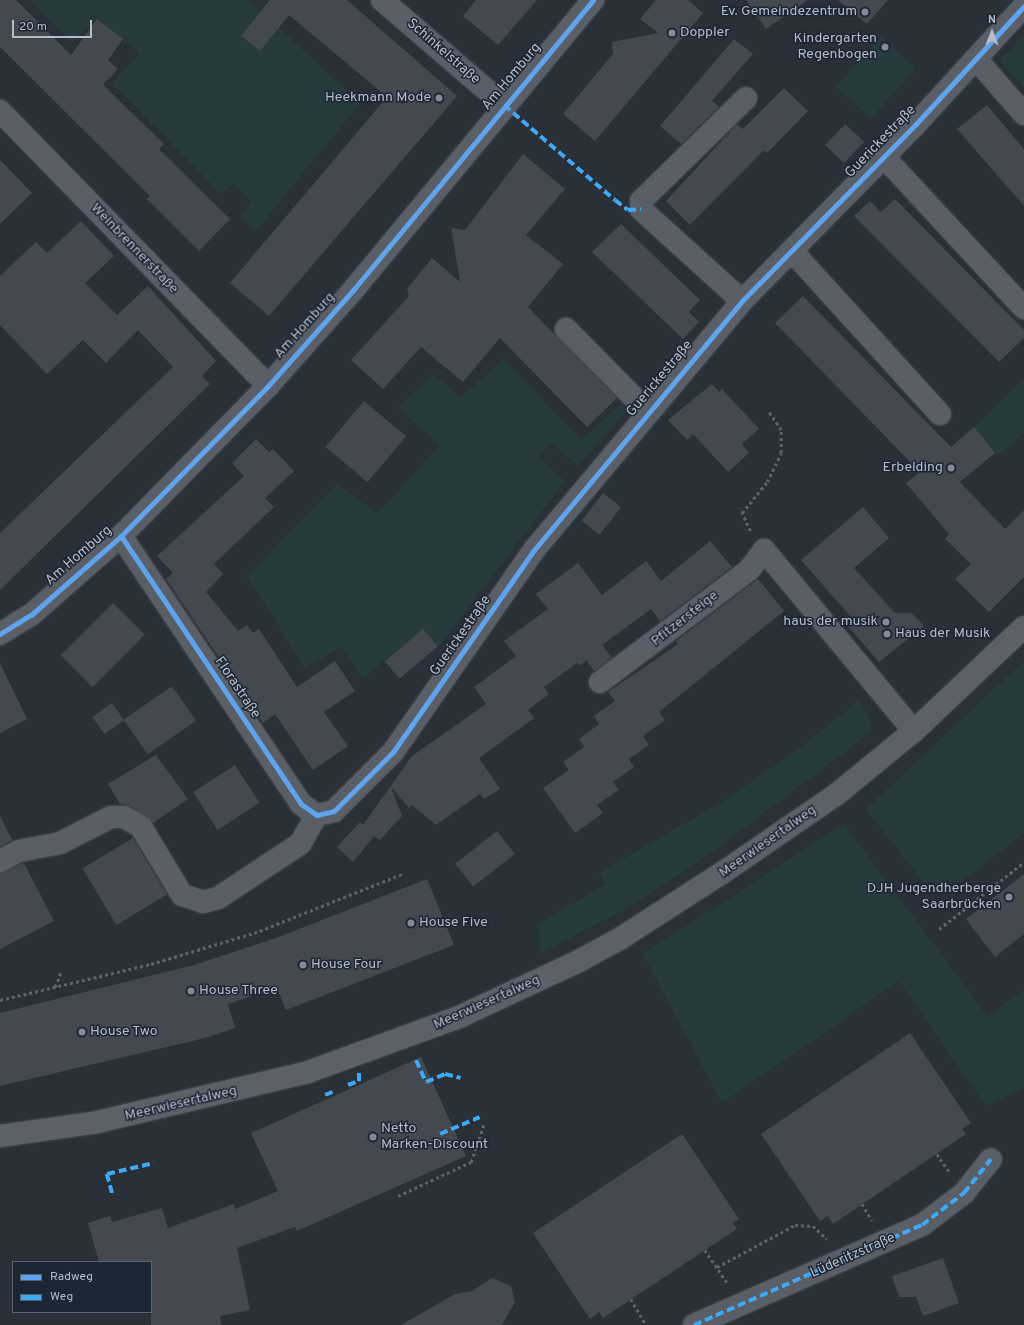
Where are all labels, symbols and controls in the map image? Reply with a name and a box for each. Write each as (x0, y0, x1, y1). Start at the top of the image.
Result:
place label: Ev. Gemeindezentrum (721, 4, 857, 20)
marker: Ev. Gemeindezentrum (860, 7, 870, 17)
scale bar (14, 12, 94, 38)
north arrow (972, 12, 1012, 52)
text: N (988, 13, 996, 27)
street label: Schinkelstraße (403, 16, 483, 88)
text: 20 m (19, 19, 47, 35)
place label: Doppler (680, 25, 730, 41)
marker: Doppler (667, 28, 677, 38)
place label: Kindergarten Regenbogen (794, 31, 877, 64)
street label: Am Homburg (479, 40, 545, 114)
marker: Kindergarten Regenbogen (880, 42, 890, 52)
place label: Heekmann Mode (325, 90, 431, 106)
marker: Heekmann Mode (434, 93, 444, 103)
street label: Guerickestraße (842, 102, 920, 182)
street label: Weinbrennerstraße (87, 200, 181, 298)
street label: Am Homburg (271, 290, 339, 362)
street label: Guerickestraße (623, 337, 697, 421)
place label: Erbelding (883, 460, 943, 476)
marker: Erbelding (946, 463, 956, 473)
street label: Am Homburg (42, 522, 116, 590)
street label: Pfitzersteige (648, 588, 722, 650)
street label: Guerickestraße (427, 593, 495, 679)
place label: haus der musik (783, 614, 878, 630)
marker: haus der musik (881, 617, 891, 627)
place label: Haus der Musik (895, 626, 990, 642)
marker: Haus der Musik (882, 629, 892, 639)
street label: Florastraße (210, 654, 264, 722)
street label: Meerwiesertalweg (716, 802, 820, 882)
place label: DJH Jugendherberge Saarbrücken (867, 881, 1001, 914)
marker: DJH Jugendherberge Saarbrücken (1004, 892, 1014, 902)
place label: House Five (419, 915, 488, 931)
marker: House Five (406, 918, 416, 928)
place label: House Four (311, 957, 382, 973)
marker: House Four (298, 960, 308, 970)
street label: Meerwiesertalweg (431, 972, 543, 1034)
place label: House Three (199, 983, 278, 999)
marker: House Three (186, 986, 196, 996)
place label: House Two (90, 1024, 158, 1040)
marker: House Two (77, 1027, 87, 1037)
street label: Meerwiesertalweg (123, 1083, 239, 1125)
place label: Netto Marken-Discount (381, 1121, 488, 1154)
marker: Netto Marken-Discount (368, 1132, 378, 1142)
street label: Lüderitzstraße (808, 1230, 898, 1282)
legend (12, 1261, 152, 1313)
text: Radweg (50, 1269, 93, 1285)
text: Weg (50, 1289, 73, 1305)

